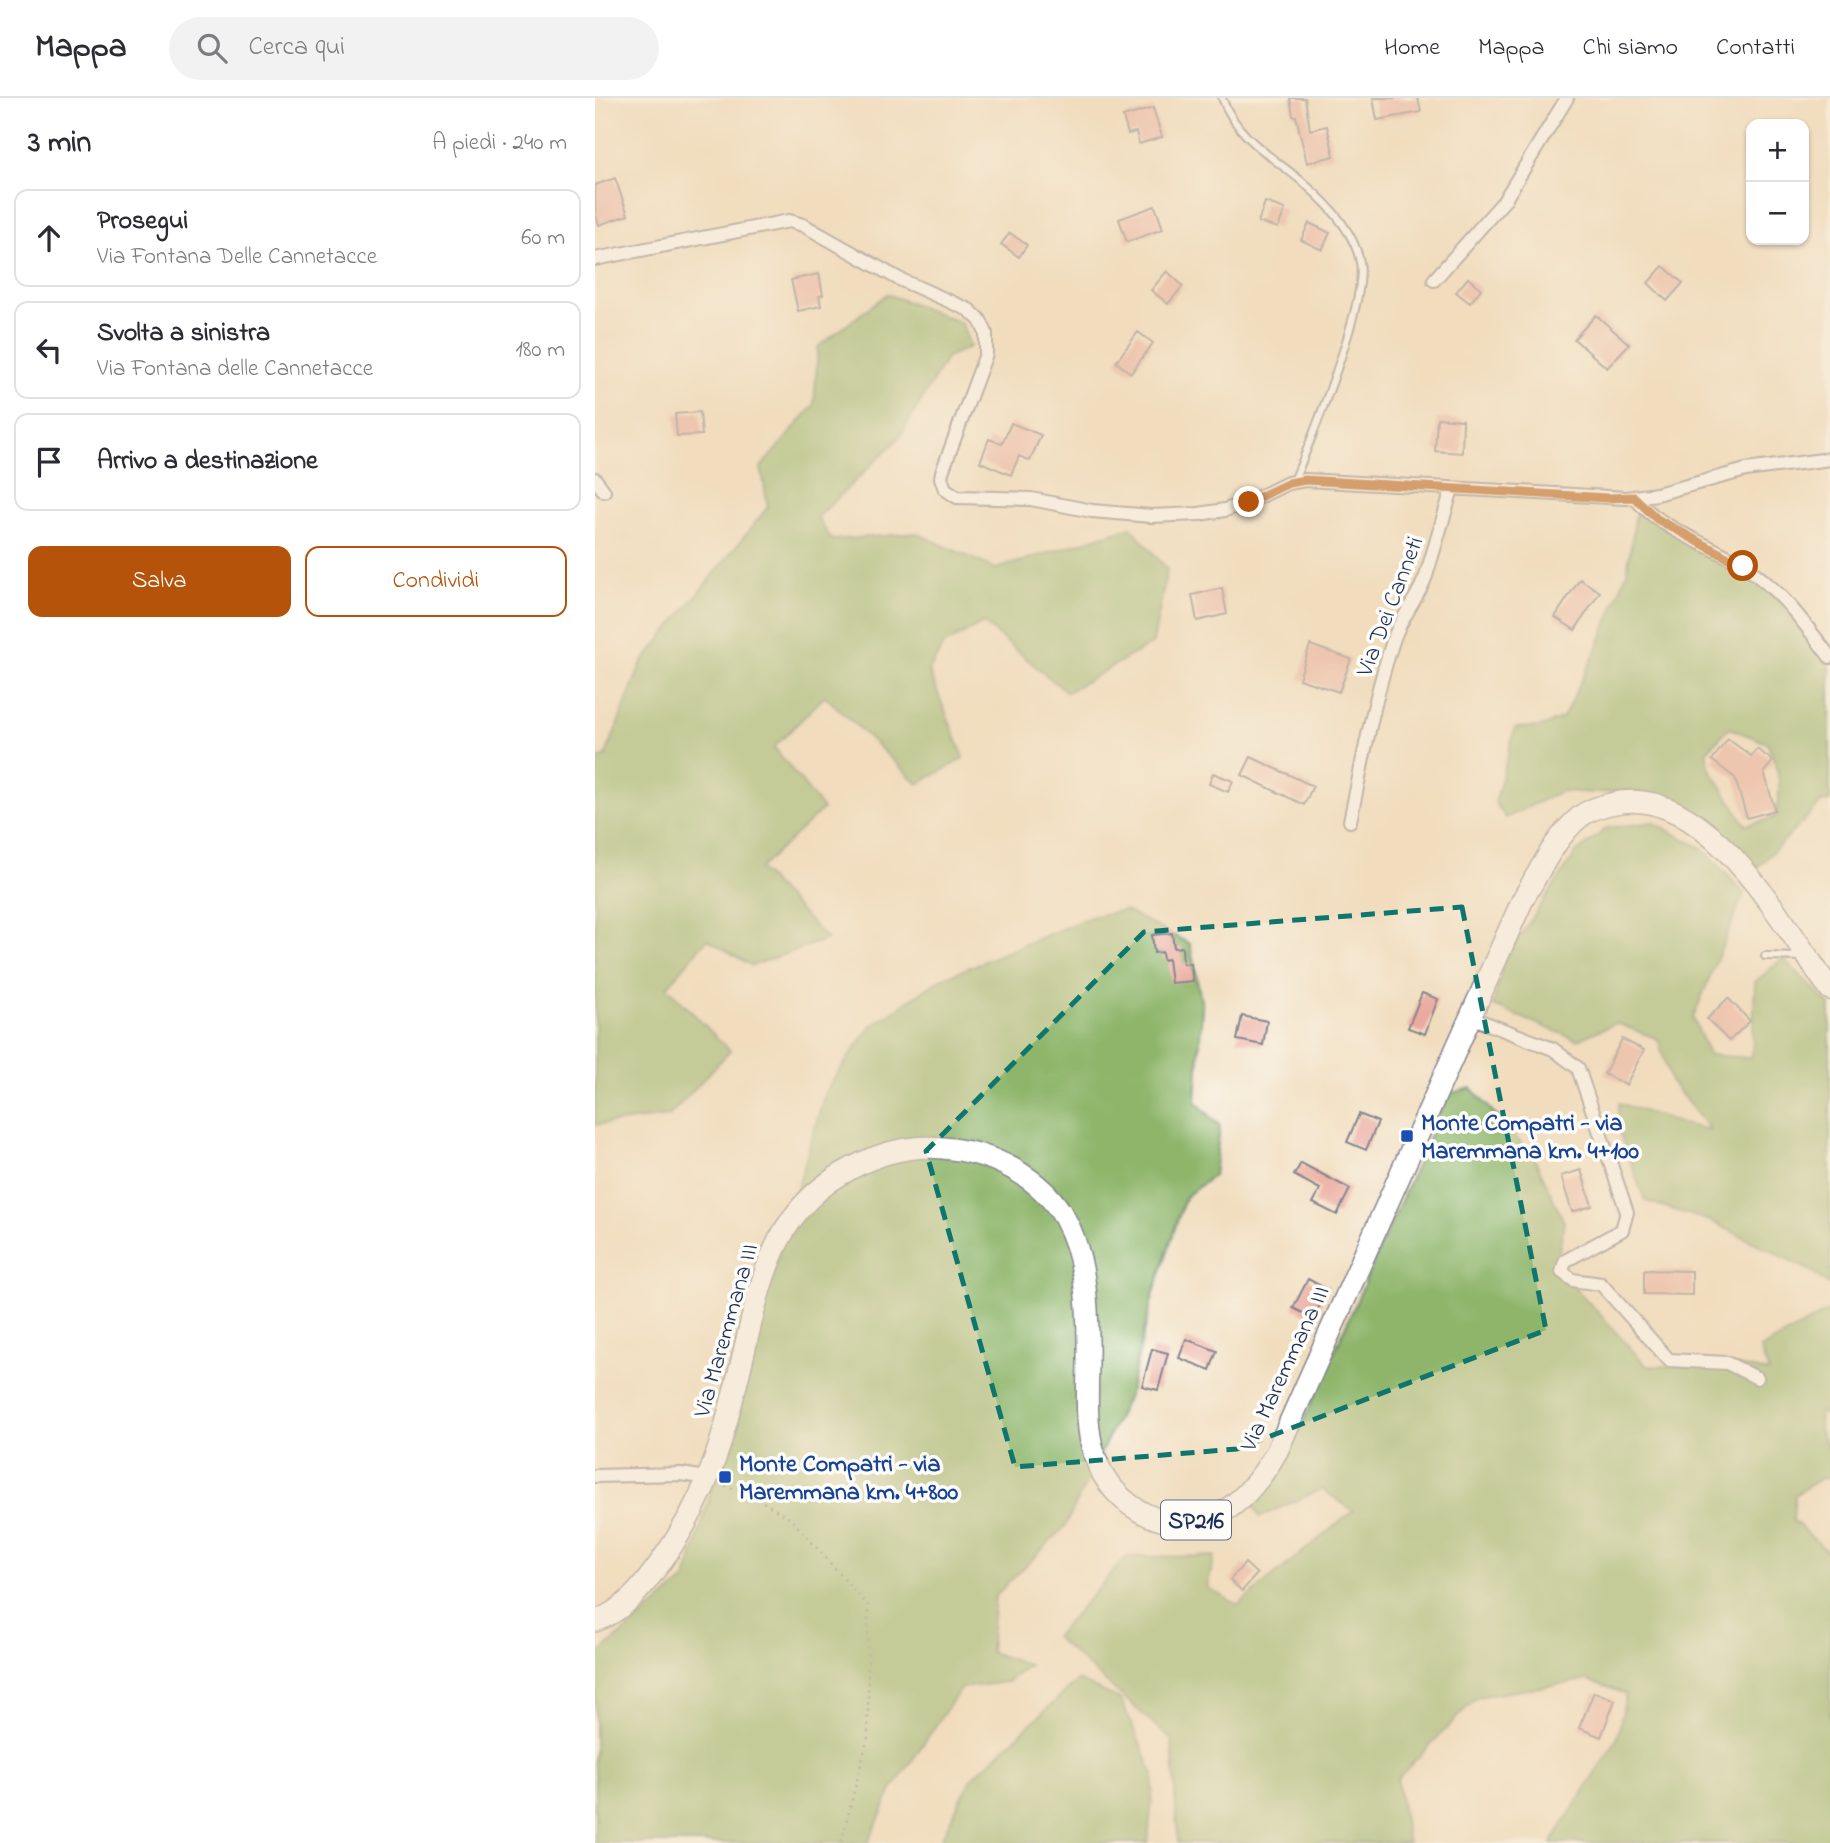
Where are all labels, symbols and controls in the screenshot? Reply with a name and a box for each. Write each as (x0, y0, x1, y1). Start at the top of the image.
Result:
search box (169, 17, 659, 80)
text: Mappa (35, 24, 127, 72)
icon: search (193, 29, 231, 67)
text: Cerca qui (249, 29, 345, 67)
text: Home (1384, 31, 1440, 66)
text: Mappa (1478, 31, 1545, 66)
text: Chi siamo (1583, 31, 1678, 66)
text: Contatti (1716, 31, 1795, 66)
map controls (1746, 119, 1809, 245)
button: + (1746, 119, 1809, 182)
text: 3 min (28, 122, 91, 166)
text: A piedi · 240 m (432, 127, 567, 160)
button: − (1746, 182, 1809, 245)
text: Prosegui (97, 203, 188, 241)
icon: ahead (30, 219, 68, 257)
text: 60 m (521, 222, 565, 255)
text: Via Fontana Delle Cannetacce (97, 241, 377, 274)
text: Svolta a sinistra (97, 315, 270, 353)
icon: left (30, 331, 68, 369)
text: 180 m (516, 334, 565, 367)
text: Via Fontana delle Cannetacce (97, 353, 373, 386)
icon: arrive (30, 443, 68, 481)
text: Arrivo a destinazione (97, 443, 318, 481)
route end (1233, 486, 1264, 517)
street label: Via Dei Canneti (1348, 532, 1434, 683)
button: Salva (28, 546, 291, 617)
button: Condividi (305, 546, 567, 617)
route start (1727, 550, 1758, 581)
place label: Monte Compatri - via Maremmana km. 4+100 (1421, 1107, 1639, 1170)
marker: Monte Compatri - via Maremmana km. 4+100 (1399, 1128, 1415, 1144)
street label: Via Maremmana III (686, 1240, 769, 1423)
street label: Via Maremmana III (1232, 1280, 1340, 1459)
place label: Monte Compatri - via Maremmana km. 4+800 (739, 1448, 959, 1511)
marker: Monte Compatri - via Maremmana km. 4+800 (717, 1469, 733, 1485)
road number: SP216 (1161, 1500, 1231, 1540)

